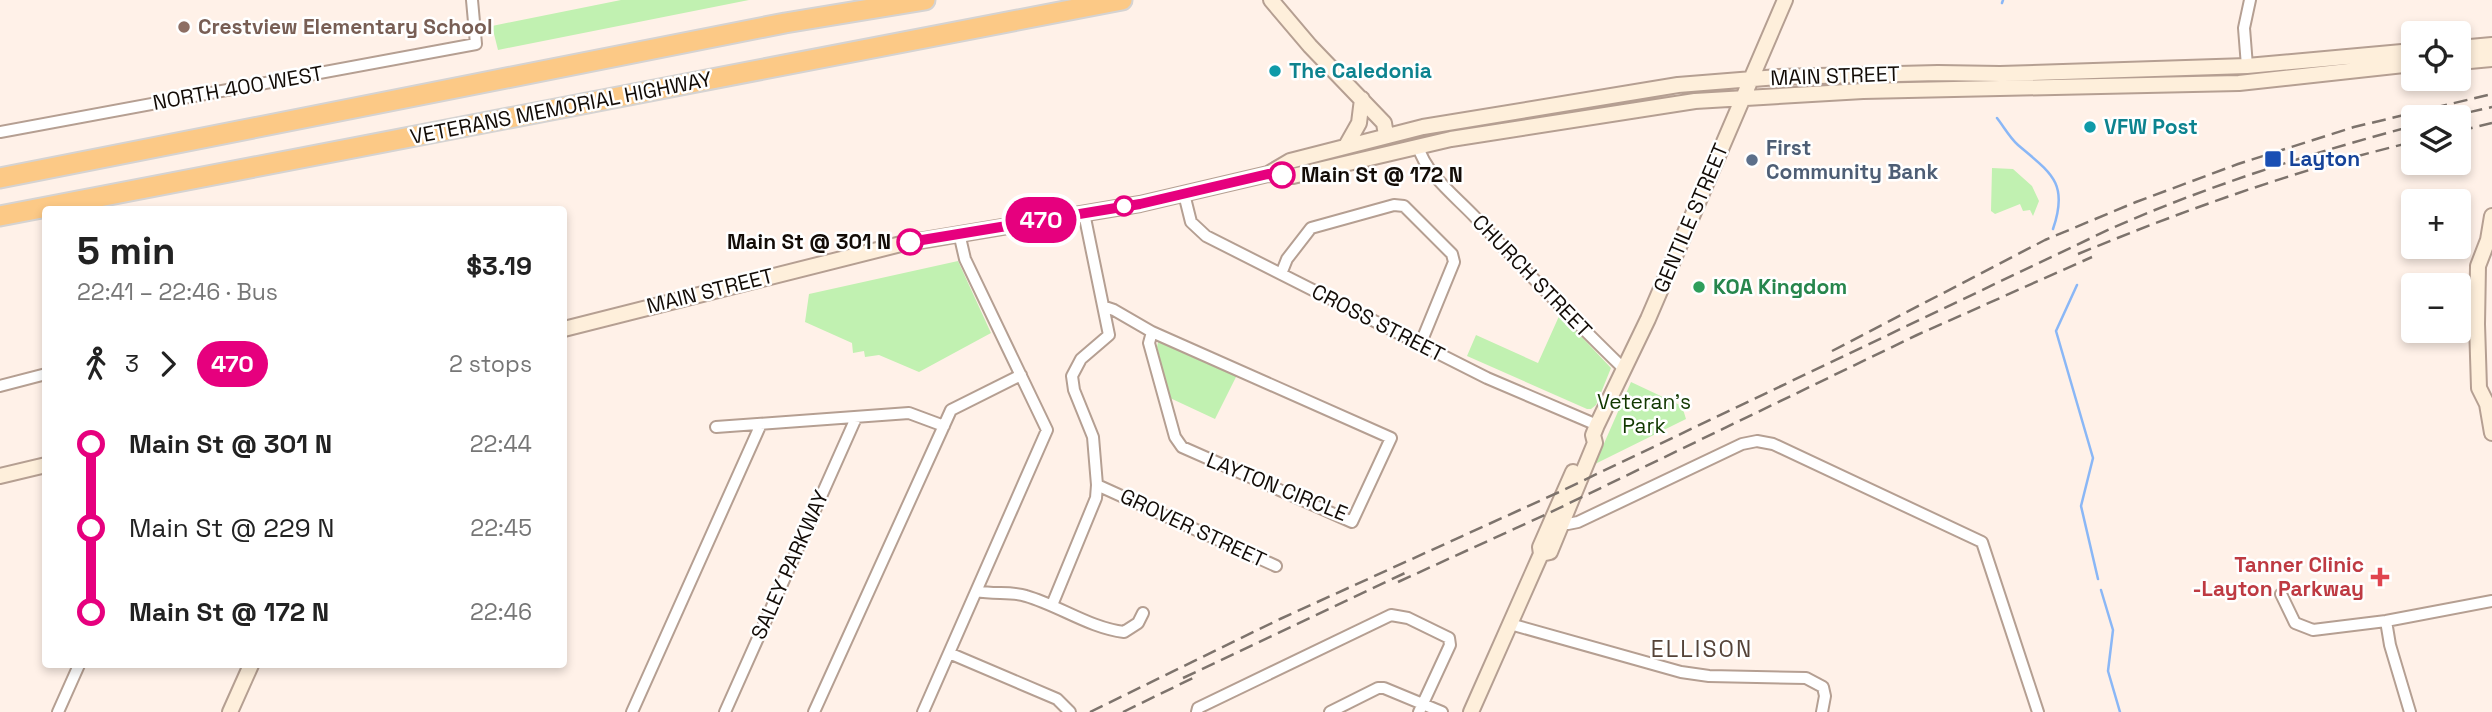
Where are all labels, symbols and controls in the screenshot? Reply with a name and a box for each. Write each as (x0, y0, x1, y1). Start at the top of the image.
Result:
place label: Crestview Elementary School (198, 13, 493, 40)
marker: Crestview Elementary School (176, 19, 192, 35)
map controls (2401, 21, 2471, 343)
button: locate (2401, 21, 2471, 91)
place label: The Caledonia (1289, 57, 1432, 84)
street label: NORTH 400 WEST (151, 59, 325, 116)
street label: MAIN STREET (1770, 60, 1900, 91)
marker: The Caledonia (1267, 63, 1283, 79)
street label: VETERANS MEMORIAL HIGHWAY (408, 65, 714, 150)
button: layers (2401, 105, 2471, 175)
place label: VFW Post (2104, 113, 2198, 140)
marker: VFW Post (2082, 119, 2098, 135)
place label: First Community Bank (1766, 134, 1938, 185)
street label: GENTILE STREET (1647, 139, 1734, 297)
place label: Layton (2289, 145, 2360, 172)
marker: Layton (2263, 149, 2283, 169)
marker: First Community Bank (1744, 152, 1760, 168)
place label: Main St @ 172 N (1301, 161, 1463, 188)
marker: Main St @ 172 N (1269, 162, 1295, 188)
button: + (2401, 189, 2471, 259)
unlabelled marker (1114, 196, 1134, 216)
line badge: 470 (1001, 197, 1081, 243)
text: 470 (1019, 204, 1063, 235)
street label: CHURCH STREET (1467, 208, 1598, 343)
text: 5 min (77, 227, 175, 275)
place label: Main St @ 301 N (727, 228, 891, 255)
marker: Main St @ 301 N (897, 229, 923, 255)
text: $3.19 (466, 249, 532, 283)
street label: MAIN STREET (644, 262, 776, 319)
place label: KOA Kingdom (1713, 273, 1847, 300)
button: − (2401, 273, 2471, 343)
text: 22:41 – 22:46 · Bus (77, 277, 278, 307)
street label: CROSS STREET (1307, 277, 1449, 368)
marker: KOA Kingdom (1691, 279, 1707, 295)
icon: walk (77, 345, 115, 383)
icon: forward (149, 345, 187, 383)
text: 470 (211, 348, 254, 379)
text: 3 (125, 349, 139, 379)
text: 2 stops (449, 349, 532, 379)
park label: Veteran's Park (1597, 388, 1691, 439)
text: Main St @ 301 N (129, 427, 332, 461)
text: 22:44 (470, 429, 532, 459)
street label: LAYTON CIRCLE (1203, 446, 1352, 527)
street label: GROVER STREET (1116, 482, 1271, 573)
street label: SALEY PARKWAY (745, 486, 835, 643)
text: Main St @ 229 N (129, 511, 335, 545)
text: 22:45 (470, 513, 532, 543)
place label: Tanner Clinic -Layton Parkway (2192, 551, 2364, 602)
marker: Tanner Clinic -Layton Parkway (2370, 567, 2390, 587)
text: Main St @ 172 N (129, 595, 329, 629)
text: 22:46 (470, 597, 532, 627)
district label: ELLISON (1651, 634, 1753, 664)

